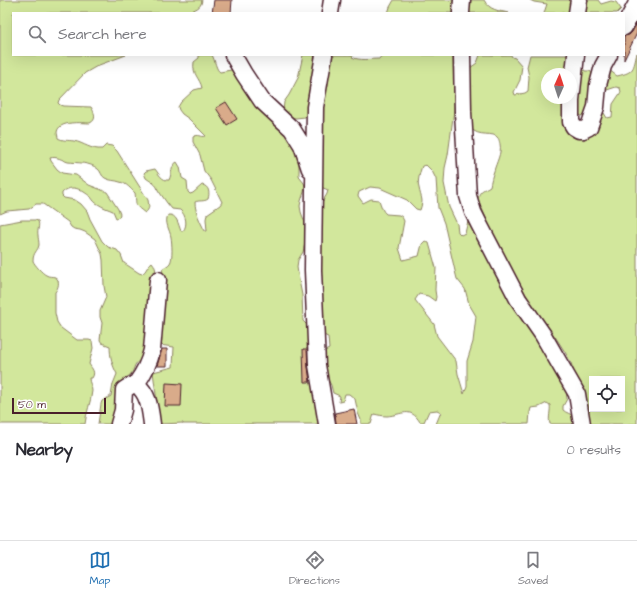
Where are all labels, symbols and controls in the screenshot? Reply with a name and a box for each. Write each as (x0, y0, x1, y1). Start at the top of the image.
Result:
search box (12, 12, 625, 56)
icon: search (26, 23, 48, 45)
text: Search here (58, 24, 147, 45)
north arrow (541, 68, 577, 104)
map controls (589, 376, 625, 412)
button: locate (589, 376, 625, 412)
scale bar (12, 396, 106, 415)
text: 50 m (18, 397, 46, 412)
text: Nearby (16, 438, 73, 462)
text: 0 results (566, 441, 621, 459)
tab: Map (89, 549, 111, 588)
tab: Directions (289, 549, 340, 588)
tab: Saved (518, 549, 548, 588)

